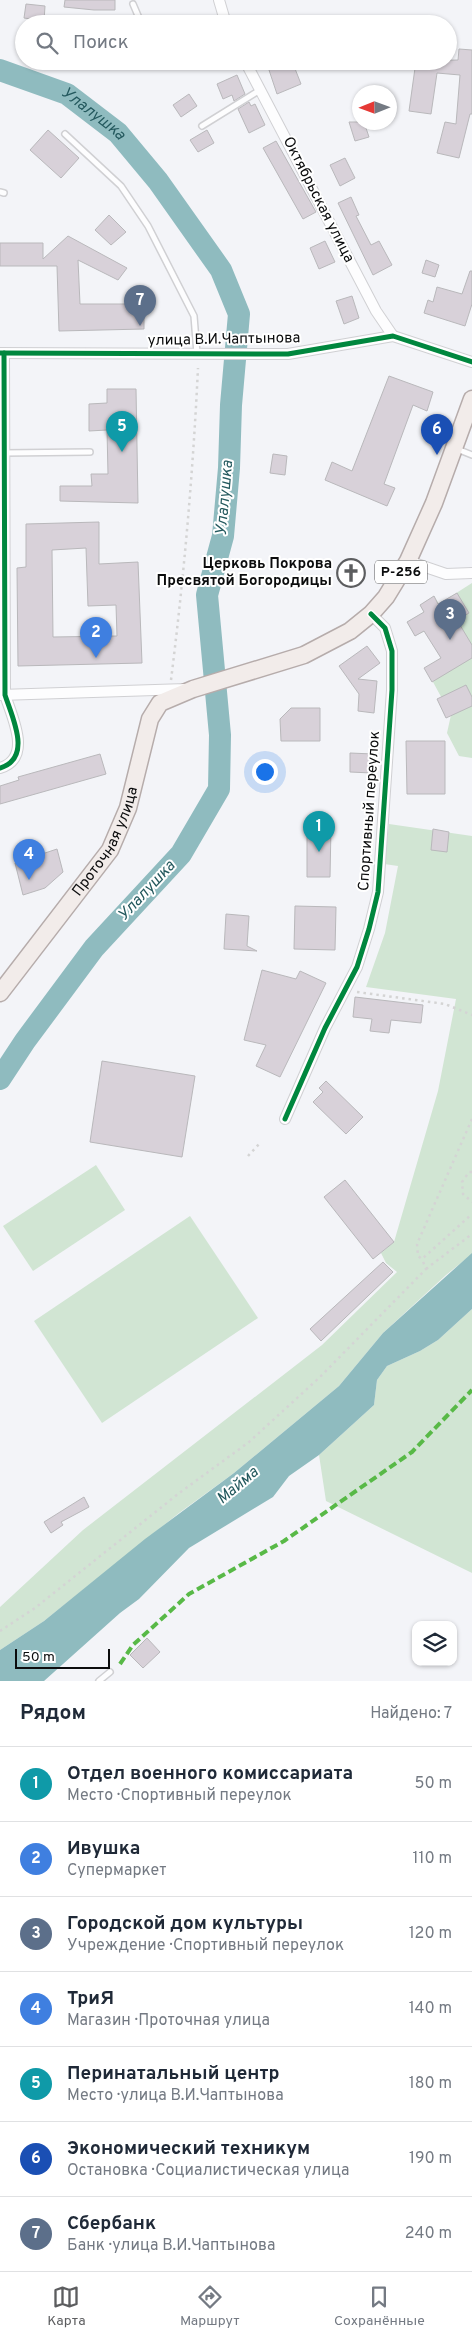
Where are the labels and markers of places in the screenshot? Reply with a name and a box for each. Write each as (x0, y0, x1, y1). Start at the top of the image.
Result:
pin: 7 (124, 285, 156, 326)
pin: 5 (106, 411, 138, 452)
pin: 6 (421, 414, 453, 455)
place label: Церковь Покрова Пресвятой Богородицы (157, 555, 332, 591)
church icon: Церковь Покрова Пресвятой Богородицы (336, 558, 366, 588)
pin: 3 (434, 599, 466, 640)
pin: 2 (80, 617, 112, 658)
pin: 1 (303, 811, 335, 852)
pin: 4 (13, 839, 45, 880)

